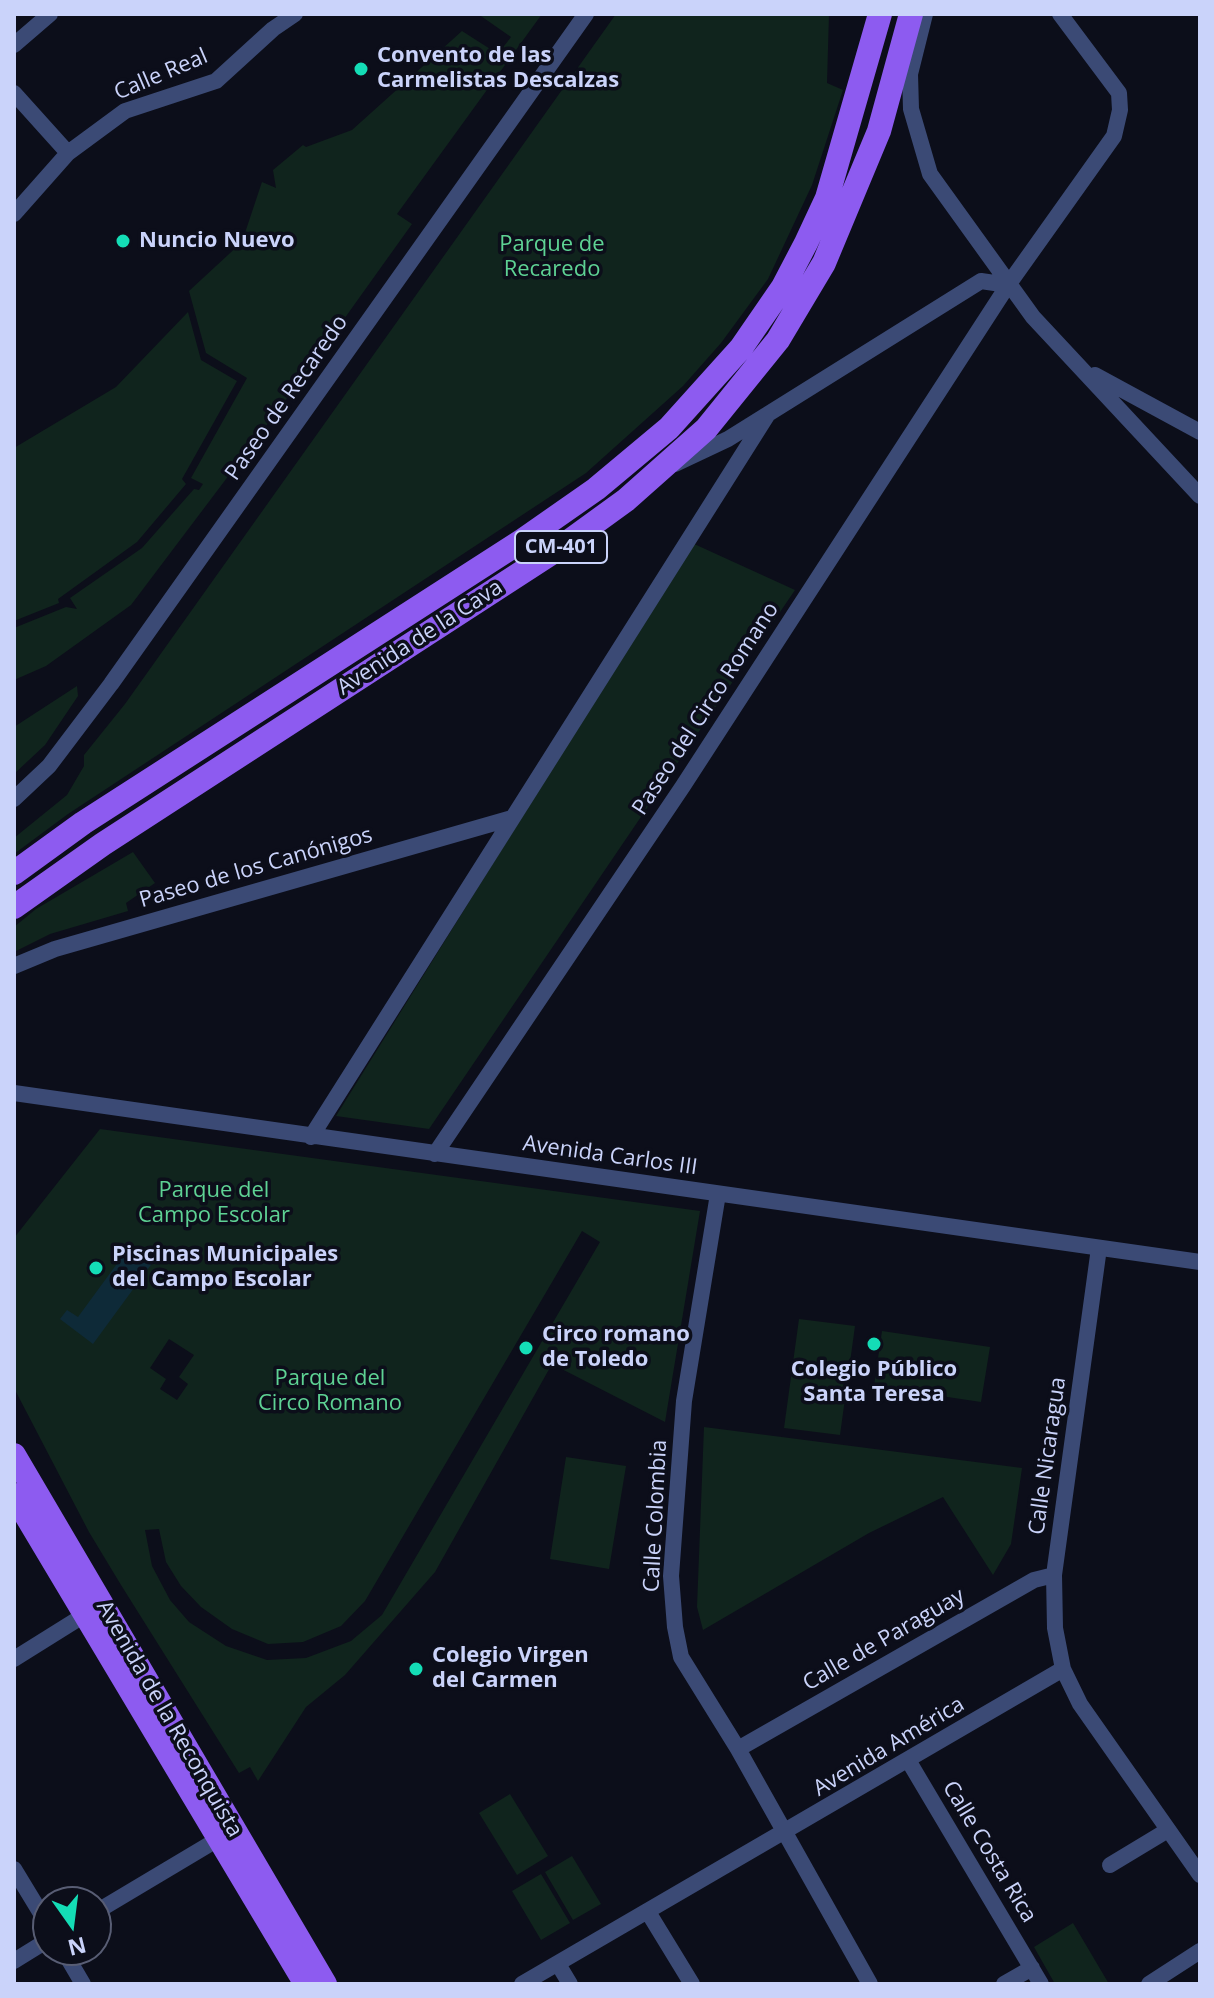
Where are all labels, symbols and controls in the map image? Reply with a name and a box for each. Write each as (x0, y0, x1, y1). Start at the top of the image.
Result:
place label: Convento de las Carmelistas Descalzas (377, 43, 619, 94)
street label: Calle Real (110, 44, 212, 106)
marker: Convento de las Carmelistas Descalzas (352, 60, 370, 78)
place label: Nuncio Nuevo (139, 228, 295, 254)
marker: Nuncio Nuevo (114, 232, 132, 250)
park label: Parque de Recaredo (499, 232, 605, 284)
street label: Paseo de Recaredo (220, 310, 354, 486)
road number: CM-401 (515, 531, 607, 563)
street label: Avenida de la Cava (332, 575, 508, 701)
street label: Paseo del Circo Romano (627, 598, 785, 820)
street label: Paseo de los Canónigos (136, 822, 376, 914)
street label: Avenida Carlos III (521, 1131, 699, 1181)
park label: Parque del Campo Escolar (138, 1178, 290, 1230)
place label: Piscinas Municipales del Campo Escolar (112, 1242, 338, 1294)
marker: Piscinas Municipales del Campo Escolar (87, 1259, 105, 1277)
place label: Circo romano de Toledo (542, 1322, 690, 1374)
marker: Colegio Público Santa Teresa (865, 1335, 883, 1353)
marker: Circo romano de Toledo (517, 1339, 535, 1357)
place label: Colegio Público Santa Teresa (791, 1357, 957, 1408)
park label: Parque del Circo Romano (258, 1366, 402, 1418)
street label: Calle Nicaragua (1024, 1375, 1072, 1537)
street label: Calle Colombia (639, 1439, 673, 1593)
street label: Calle de Paraguay (799, 1583, 969, 1697)
street label: Avenida de la Reconquista (90, 1596, 248, 1842)
place label: Colegio Virgen del Carmen (432, 1643, 589, 1694)
marker: Colegio Virgen del Carmen (407, 1660, 425, 1678)
street label: Avenida América (809, 1691, 969, 1803)
street label: Calle Costa Rica (936, 1776, 1042, 1928)
north arrow (32, 1886, 112, 1966)
text: N (65, 1931, 90, 1964)

